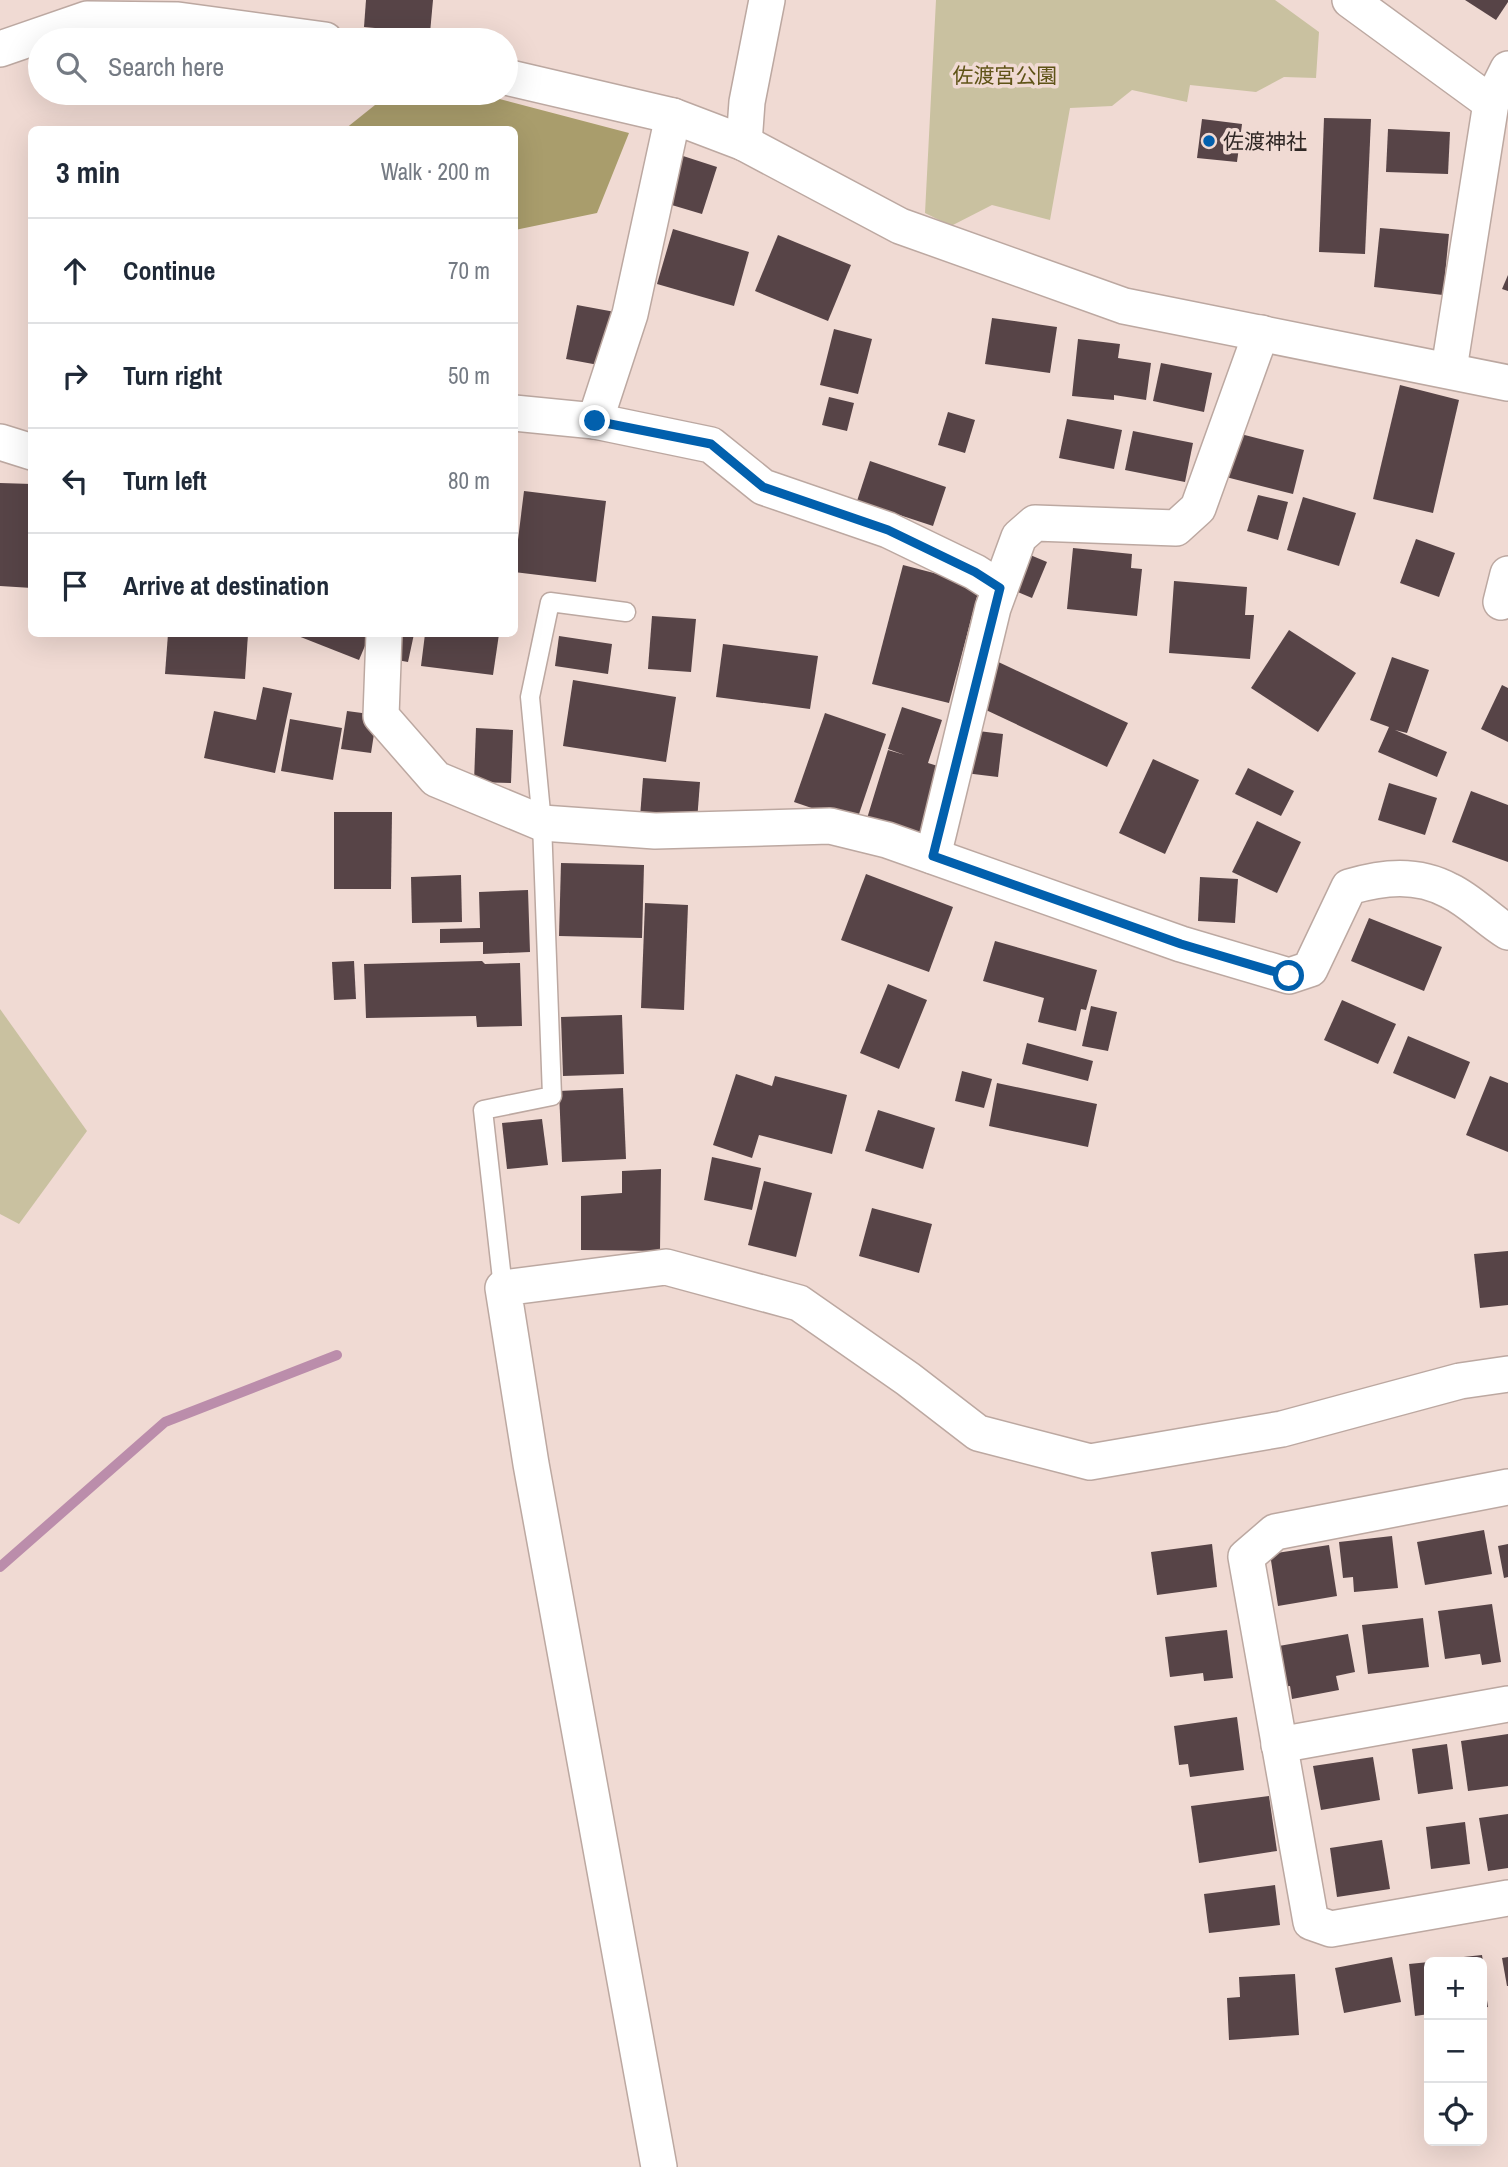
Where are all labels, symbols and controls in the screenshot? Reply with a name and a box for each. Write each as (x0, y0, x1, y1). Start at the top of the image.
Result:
search box (28, 28, 518, 105)
icon: search (52, 48, 90, 86)
text: Search here (108, 49, 224, 84)
park label: 佐渡宮公園 (953, 61, 1058, 90)
place label: 佐渡神社 (1223, 127, 1307, 156)
marker: 佐渡神社 (1201, 133, 1217, 149)
text: 3 min (56, 152, 120, 192)
text: Walk · 200 m (381, 156, 490, 187)
icon: ahead (56, 252, 94, 290)
text: Continue (123, 253, 215, 288)
text: 70 m (448, 255, 490, 286)
icon: right (56, 357, 94, 395)
text: Turn right (123, 358, 222, 393)
text: 50 m (448, 360, 490, 391)
route end (579, 405, 610, 436)
icon: left (56, 462, 94, 500)
text: Turn left (123, 463, 207, 498)
text: 80 m (448, 465, 490, 496)
icon: arrive (56, 567, 94, 605)
text: Arrive at destination (123, 568, 329, 603)
route start (1273, 960, 1304, 991)
map controls (1424, 1957, 1487, 2146)
button: + (1424, 1957, 1487, 2020)
button: − (1424, 2020, 1487, 2083)
button: locate (1424, 2083, 1487, 2146)

